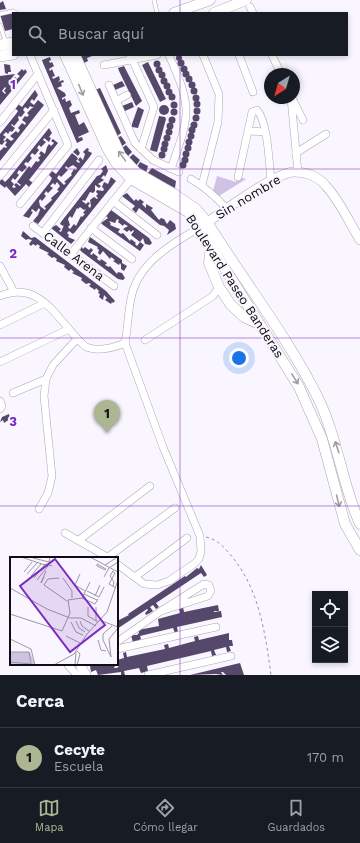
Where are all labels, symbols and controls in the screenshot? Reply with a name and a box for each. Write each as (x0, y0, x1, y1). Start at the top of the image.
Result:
search box (12, 12, 348, 56)
icon: search (26, 23, 48, 45)
text: Buscar aquí (58, 25, 144, 43)
north arrow (264, 68, 300, 104)
text: 1 (10, 77, 16, 92)
one-way arrow (78, 84, 86, 96)
one-way arrow (118, 151, 126, 162)
street label: Sin nombre (213, 172, 283, 222)
street label: Boulevard Paseo Banderas (183, 211, 287, 361)
street label: Calle Arena (41, 228, 108, 284)
text: 2 (9, 246, 17, 261)
your location (229, 348, 249, 368)
one-way arrow (291, 373, 299, 385)
pin: 1 (94, 400, 120, 433)
text: 3 (9, 414, 17, 429)
one-way arrow (332, 441, 340, 453)
one-way arrow (335, 494, 343, 507)
inset map (10, 557, 118, 665)
map controls (312, 591, 348, 663)
button: locate (312, 591, 348, 627)
button: layers (312, 627, 348, 663)
text: Cerca (16, 691, 64, 711)
text: Cecyte (54, 741, 105, 759)
text: 1 (26, 750, 32, 765)
text: 170 m (307, 750, 344, 765)
text: Escuela (54, 759, 103, 774)
tab: Mapa (35, 797, 64, 834)
tab: Cómo llegar (133, 797, 198, 834)
tab: Guardados (267, 797, 325, 834)

